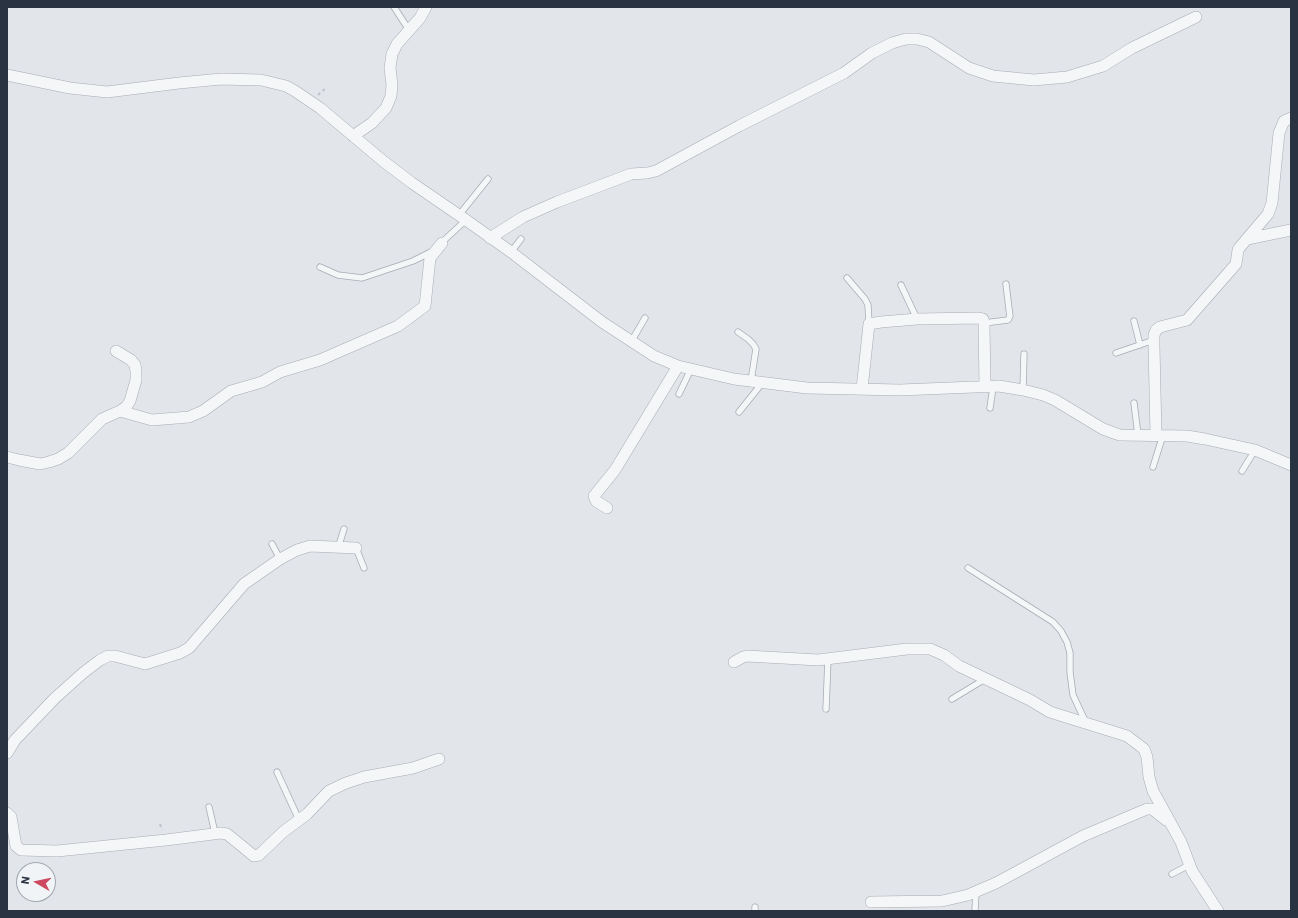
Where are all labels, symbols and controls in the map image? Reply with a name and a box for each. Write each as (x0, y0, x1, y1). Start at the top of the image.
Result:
north arrow (16, 862, 56, 902)
text: N (18, 875, 33, 885)

